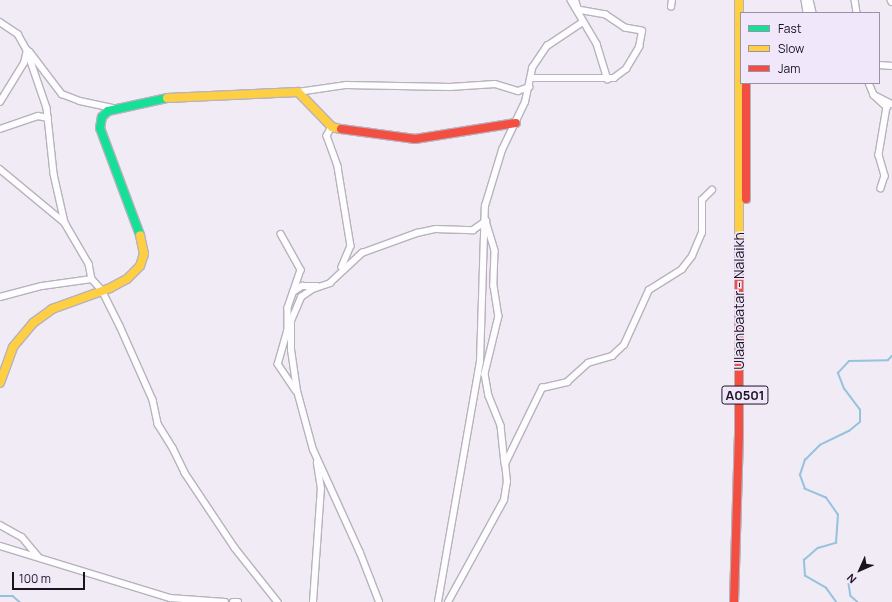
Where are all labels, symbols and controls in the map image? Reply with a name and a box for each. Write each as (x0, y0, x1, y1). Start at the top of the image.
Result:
legend (740, 12, 880, 84)
text: Fast (778, 20, 802, 37)
text: Slow (778, 40, 804, 57)
text: Jam (778, 60, 800, 77)
street label: Ulaanbaatar - Nalaikh (731, 232, 747, 370)
road number: A0501 (721, 384, 769, 406)
north arrow (840, 550, 880, 590)
scale bar (14, 564, 87, 590)
text: 100 m (19, 570, 51, 587)
text: N (843, 571, 859, 587)

